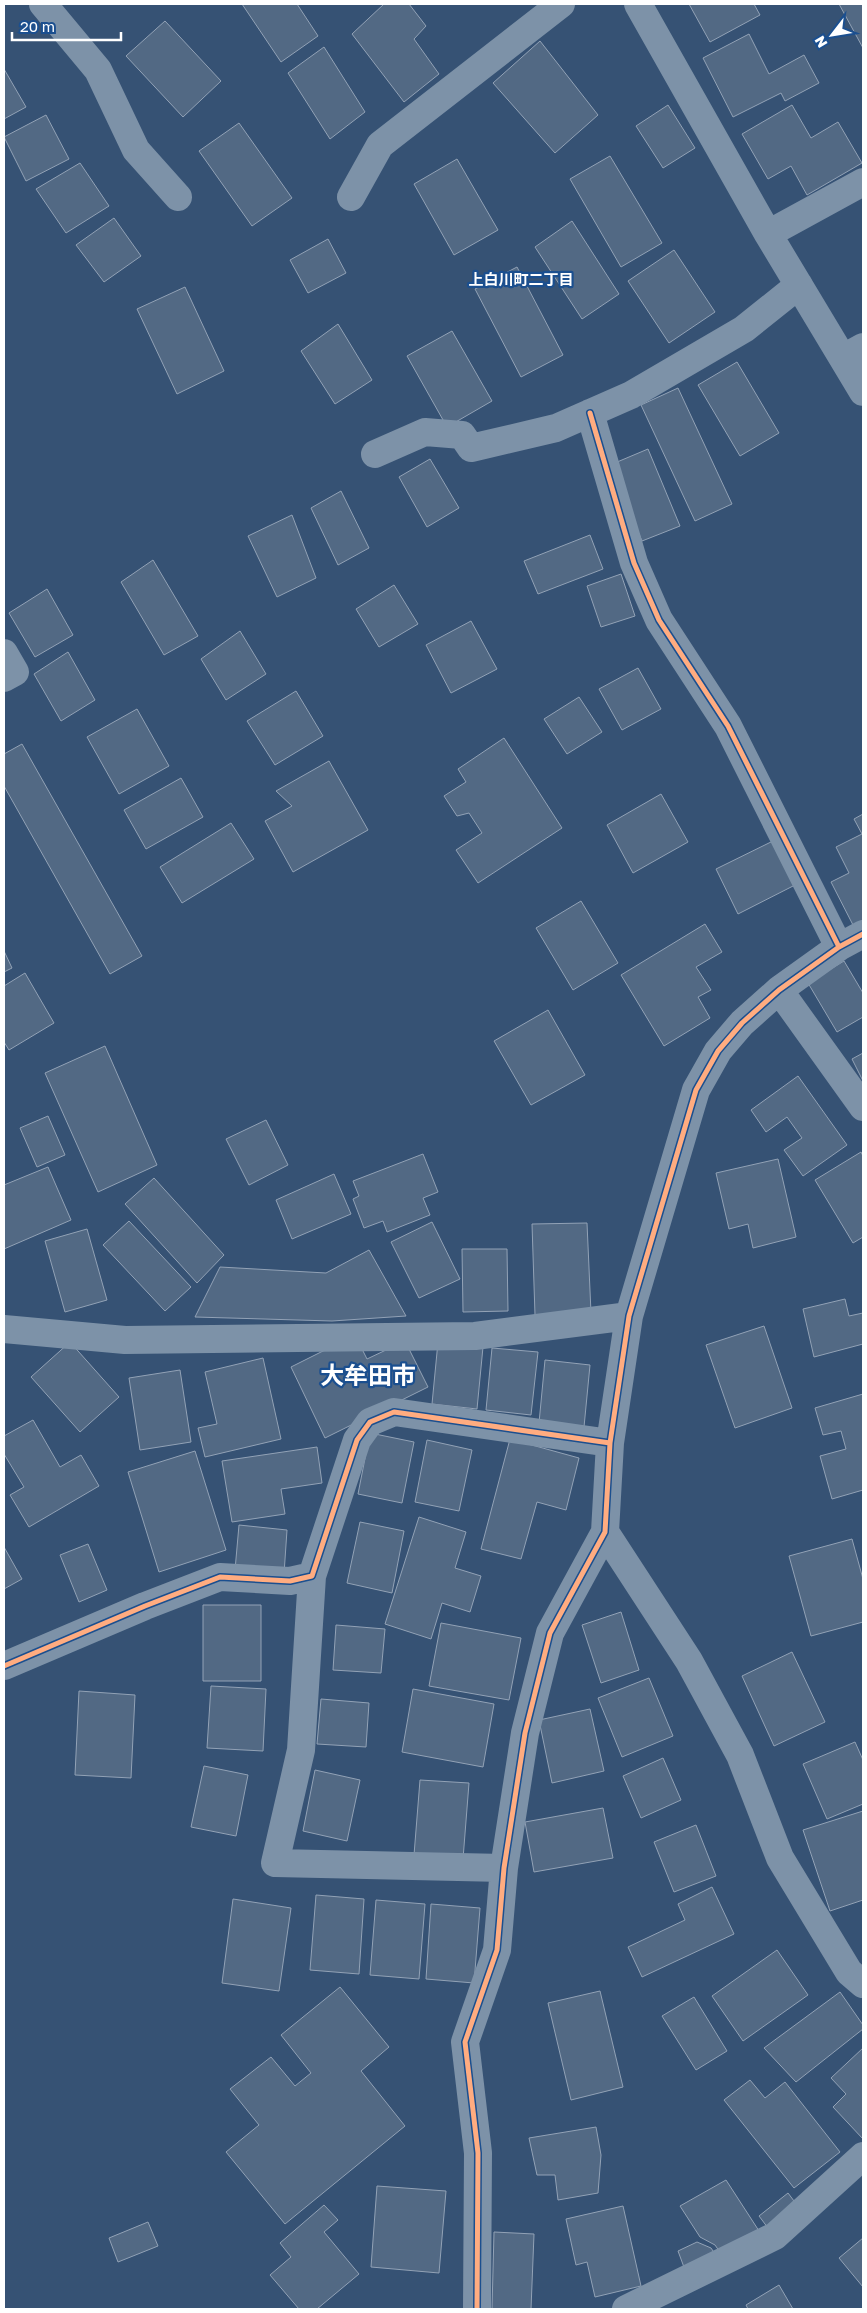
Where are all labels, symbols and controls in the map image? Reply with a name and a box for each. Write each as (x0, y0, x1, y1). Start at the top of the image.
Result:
scale bar (12, 10, 121, 42)
north arrow (807, 10, 857, 60)
text: 20 m (20, 17, 55, 35)
text: N (810, 33, 830, 51)
district label: 上白川町二丁目 (468, 270, 574, 288)
district label: 大牟田市 (320, 1360, 416, 1389)

